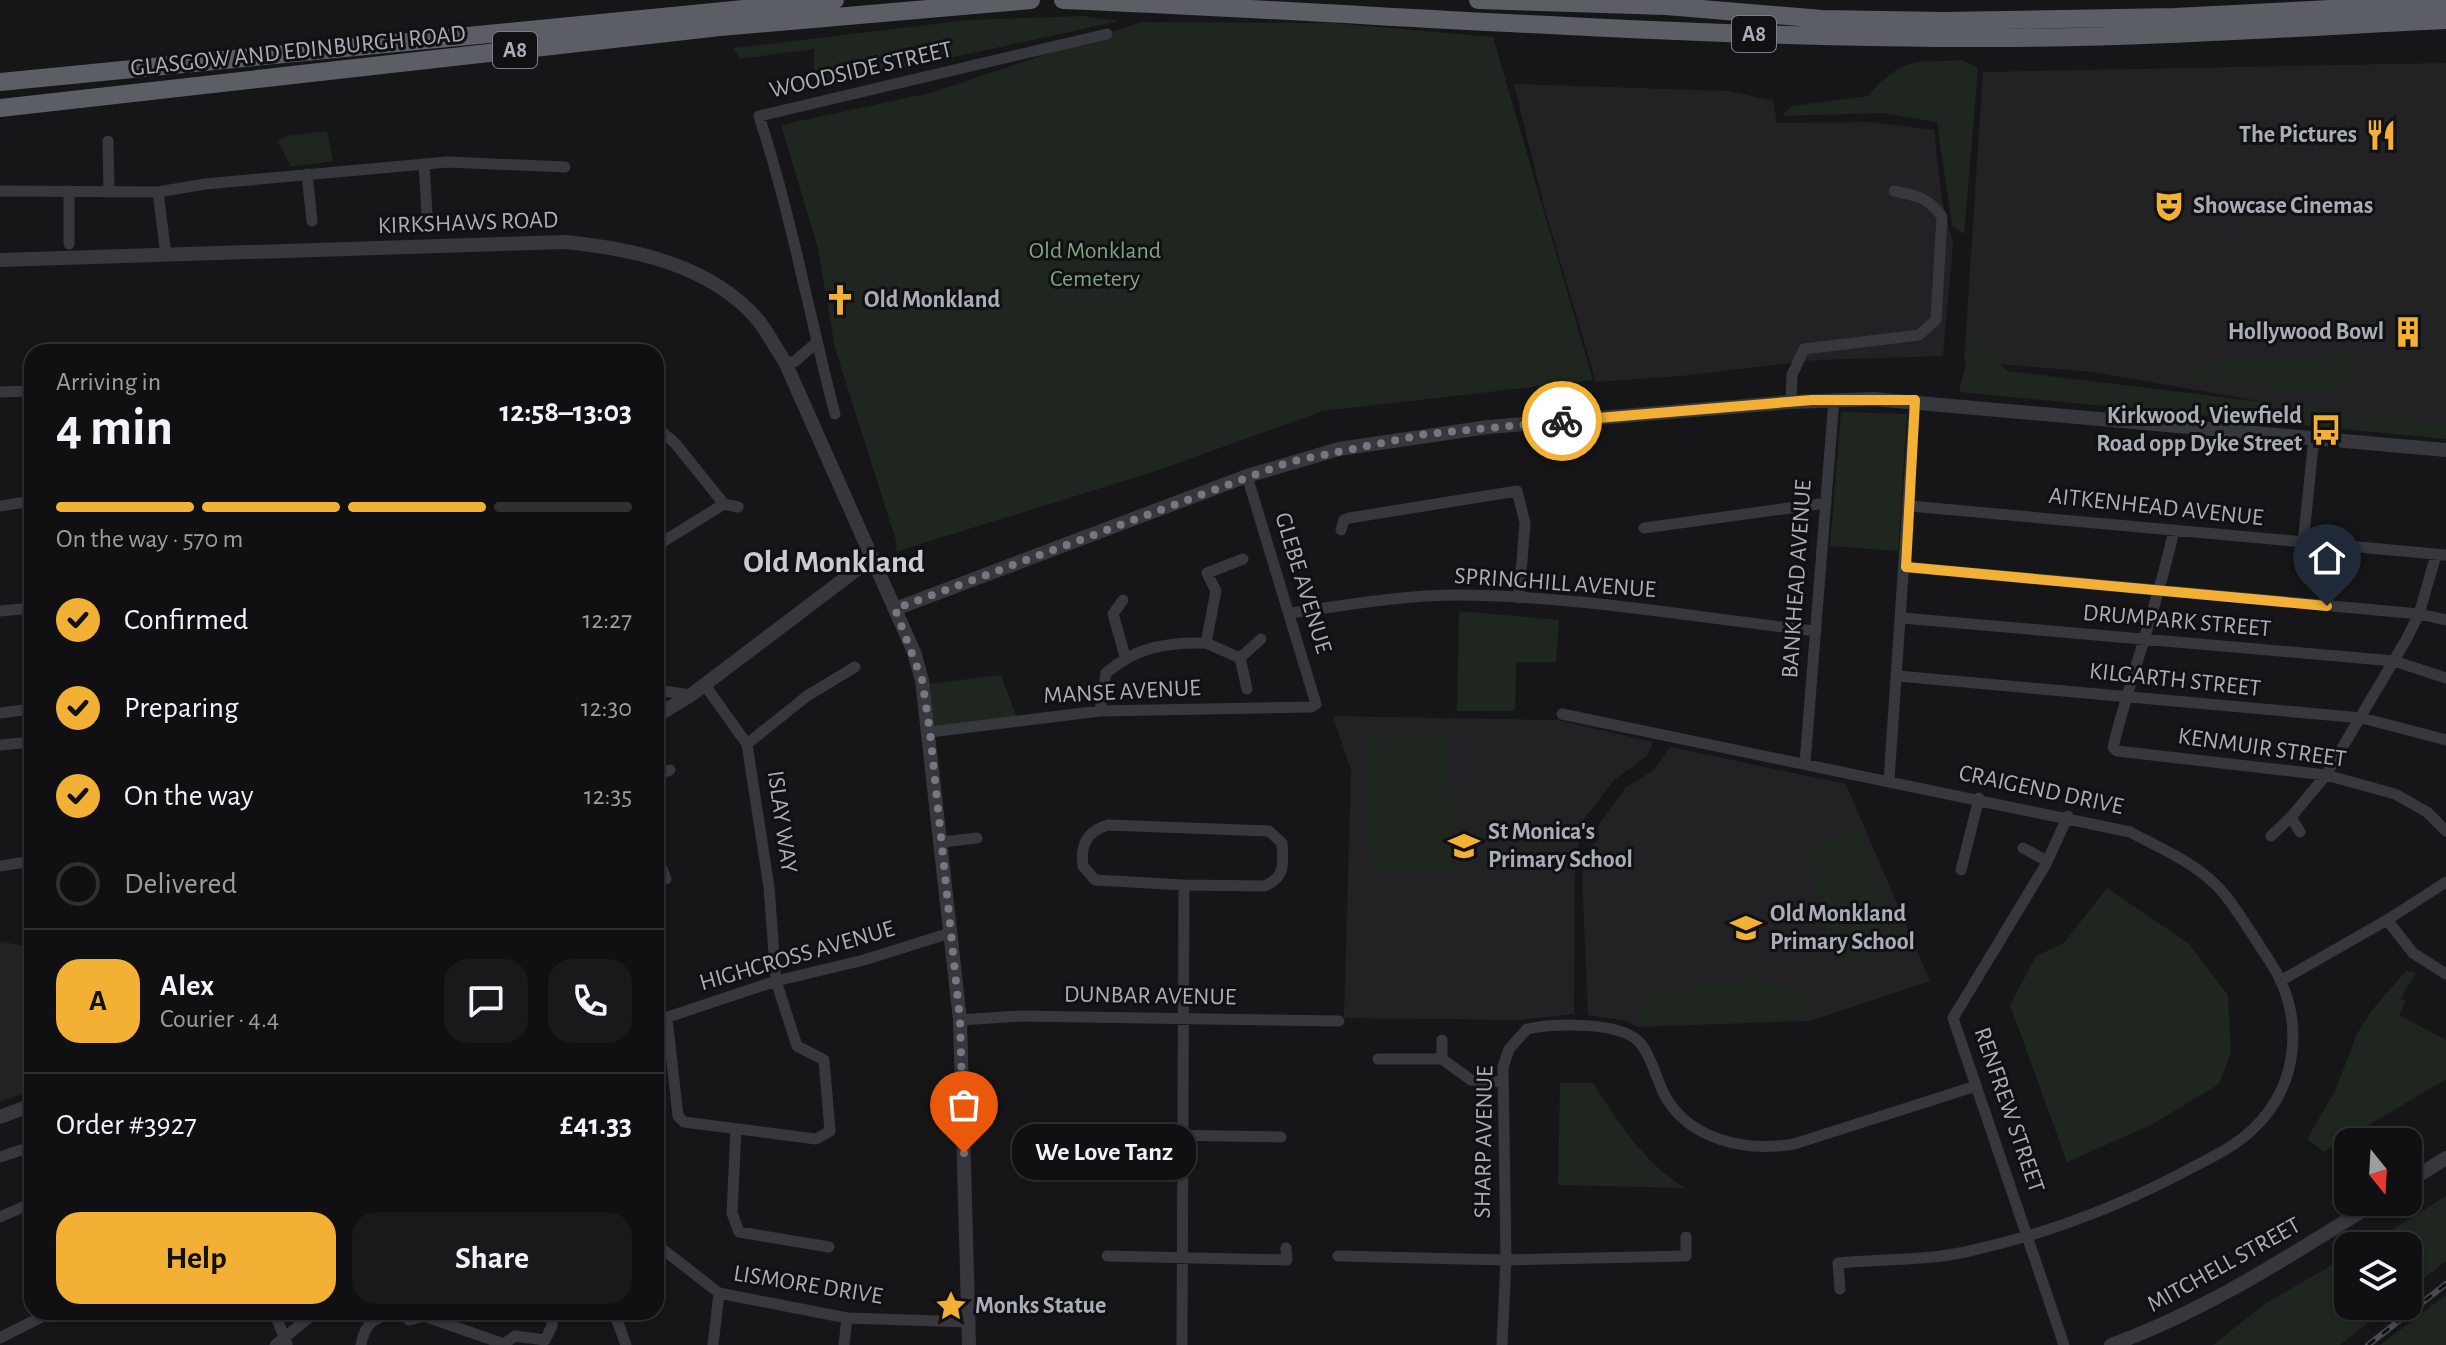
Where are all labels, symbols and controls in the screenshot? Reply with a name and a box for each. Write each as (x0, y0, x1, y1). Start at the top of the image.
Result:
road number: A8 (1732, 16, 1776, 52)
street label: GLASGOW AND EDINBURGH ROAD (129, 21, 467, 81)
road number: A8 (493, 32, 537, 68)
street label: WOODSIDE STREET (767, 37, 955, 103)
restaurant icon: The Pictures (2364, 118, 2398, 152)
place label: The Pictures (2239, 123, 2357, 147)
theatre icon: Showcase Cinemas (2152, 189, 2186, 223)
place label: Showcase Cinemas (2193, 194, 2373, 218)
street label: KIRKSHAWS ROAD (377, 208, 559, 238)
park label: Old Monkland Cemetery (1029, 239, 1161, 291)
church icon: Old Monkland (823, 283, 857, 317)
place label: Old Monkland (864, 288, 1000, 312)
building icon: Hollywood Bowl (2391, 315, 2425, 349)
place label: Hollywood Bowl (2228, 320, 2384, 344)
text: Arriving in (56, 369, 161, 395)
courier (1522, 381, 1602, 461)
text: 12:58–13:03 (499, 397, 632, 427)
icon: bike (1540, 399, 1584, 443)
text: 4 min (56, 402, 173, 454)
place label: Kirkwood, Viewfield Road opp Dyke Street (2096, 404, 2302, 456)
bus stop icon: Kirkwood, Viewfield Road opp Dyke Street (2309, 413, 2343, 447)
street label: BANKHEAD AVENUE (1778, 478, 1816, 679)
street label: AITKENHEAD AVENUE (2048, 484, 2265, 530)
street label: GLEBE AVENUE (1270, 510, 1336, 657)
pin (2293, 524, 2361, 606)
text: On the way · 570 m (56, 526, 243, 552)
icon: home (2305, 536, 2349, 580)
district label: Old Monkland (743, 546, 925, 578)
street label: SPRINGHILL AVENUE (1453, 564, 1657, 602)
icon: check (56, 598, 100, 642)
street label: DRUMPARK STREET (2082, 601, 2272, 641)
text: Confirmed (124, 605, 248, 635)
text: 12:27 (583, 607, 632, 633)
street label: KILGARTH STREET (2088, 659, 2262, 701)
street label: MANSE AVENUE (1043, 676, 1202, 708)
icon: check (56, 686, 100, 730)
text: Preparing (124, 693, 239, 723)
text: 12:30 (581, 695, 632, 721)
street label: KENMUIR STREET (2176, 724, 2348, 772)
street label: CRAIGEND DRIVE (1957, 761, 2126, 819)
street label: ISLAY WAY (763, 769, 801, 875)
icon: check (56, 774, 100, 818)
text: On the way (124, 781, 253, 811)
text: 12:35 (584, 783, 632, 809)
place label: St Monica's Primary School (1488, 820, 1633, 872)
school or university icon: St Monica's Primary School (1447, 829, 1481, 863)
text: Delivered (124, 869, 237, 899)
place label: Old Monkland Primary School (1770, 902, 1915, 954)
school or university icon: Old Monkland Primary School (1729, 911, 1763, 945)
street label: HIGHCROSS AVENUE (697, 917, 898, 995)
button: chat (444, 959, 528, 1043)
button: phone (548, 959, 632, 1043)
text: Alex (160, 971, 214, 1001)
street label: DUNBAR AVENUE (1064, 982, 1237, 1010)
text: A (89, 986, 107, 1016)
text: Courier · 4.4 (160, 1006, 279, 1032)
street label: RENFREW STREET (1970, 1024, 2049, 1196)
street label: SHARP AVENUE (1471, 1065, 1497, 1219)
pin (930, 1071, 998, 1153)
icon: bag (942, 1083, 986, 1127)
text: Order #3927 (56, 1110, 197, 1140)
text: £41.33 (560, 1110, 632, 1140)
callout: We Love Tanz (1012, 1125, 1196, 1181)
north arrow (2334, 1128, 2422, 1216)
map controls (2334, 1128, 2422, 1320)
text: We Love Tanz (1035, 1139, 1173, 1165)
button: Help (56, 1212, 336, 1304)
button: Share (352, 1212, 632, 1304)
street label: MITCHELL STREET (2143, 1213, 2305, 1317)
button: layers (2334, 1232, 2422, 1320)
street label: LISMORE DRIVE (732, 1261, 885, 1309)
place icon: Monks Statue (934, 1289, 968, 1323)
place label: Monks Statue (975, 1294, 1106, 1318)

